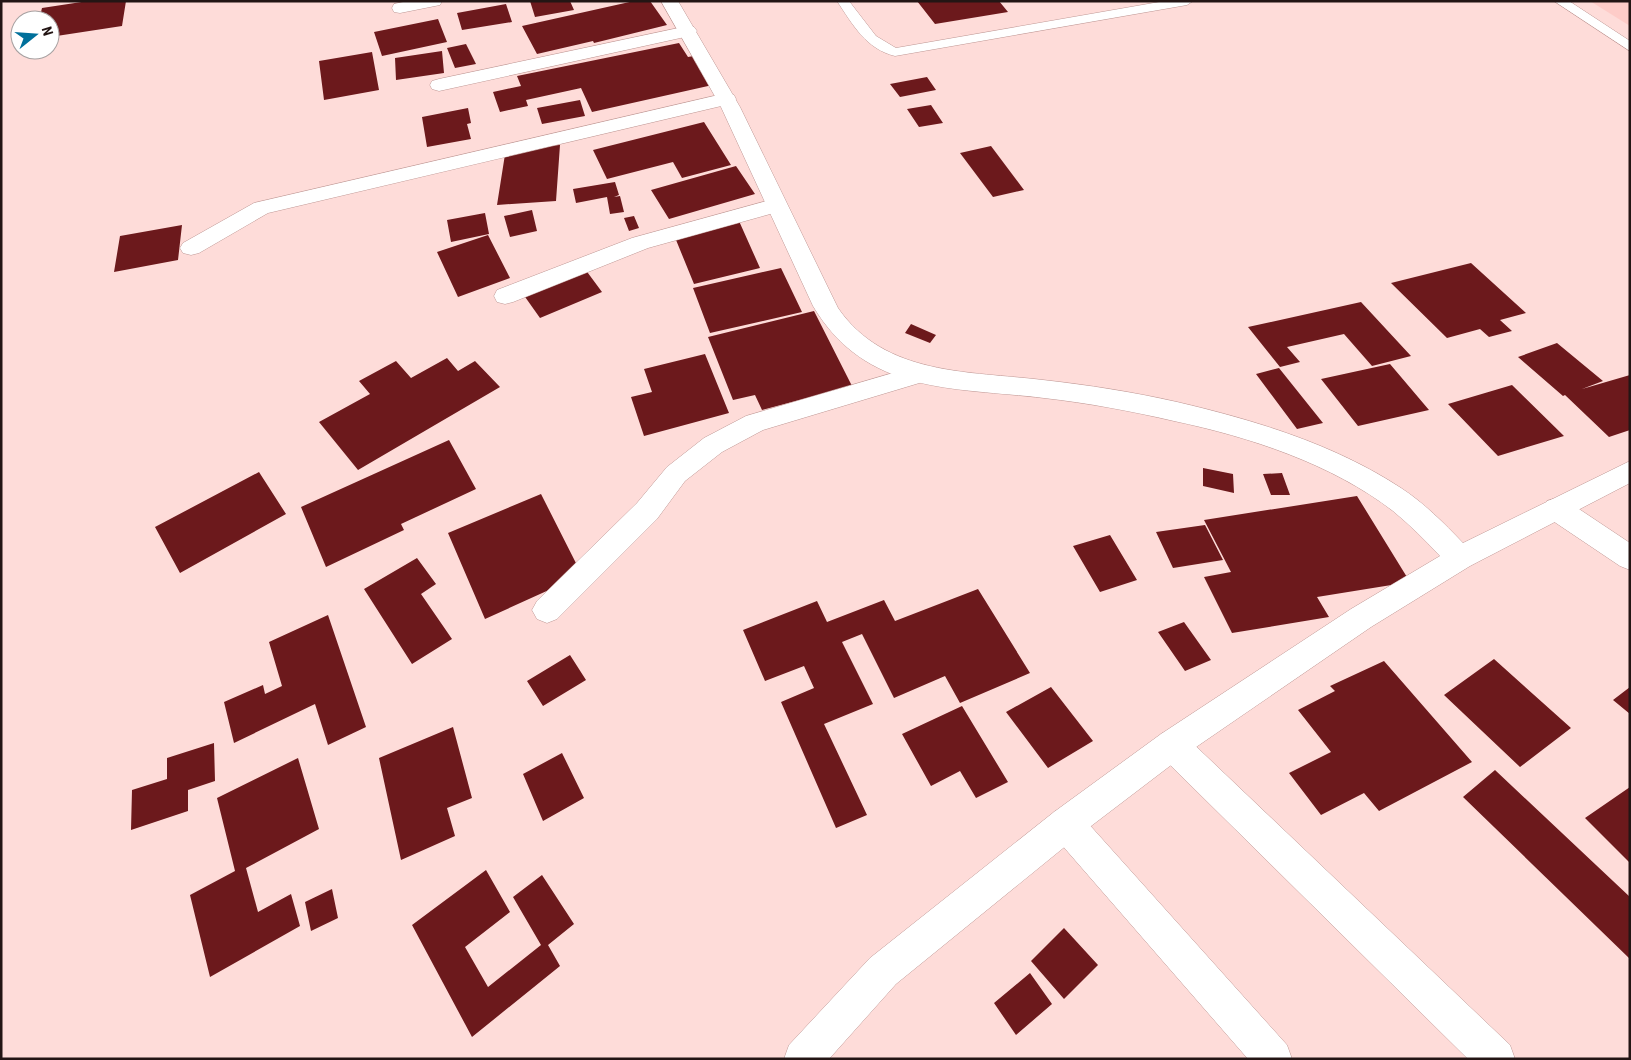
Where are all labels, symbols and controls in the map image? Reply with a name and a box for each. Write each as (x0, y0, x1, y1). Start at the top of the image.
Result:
north arrow (10, 10, 60, 60)
text: N (39, 25, 56, 38)

